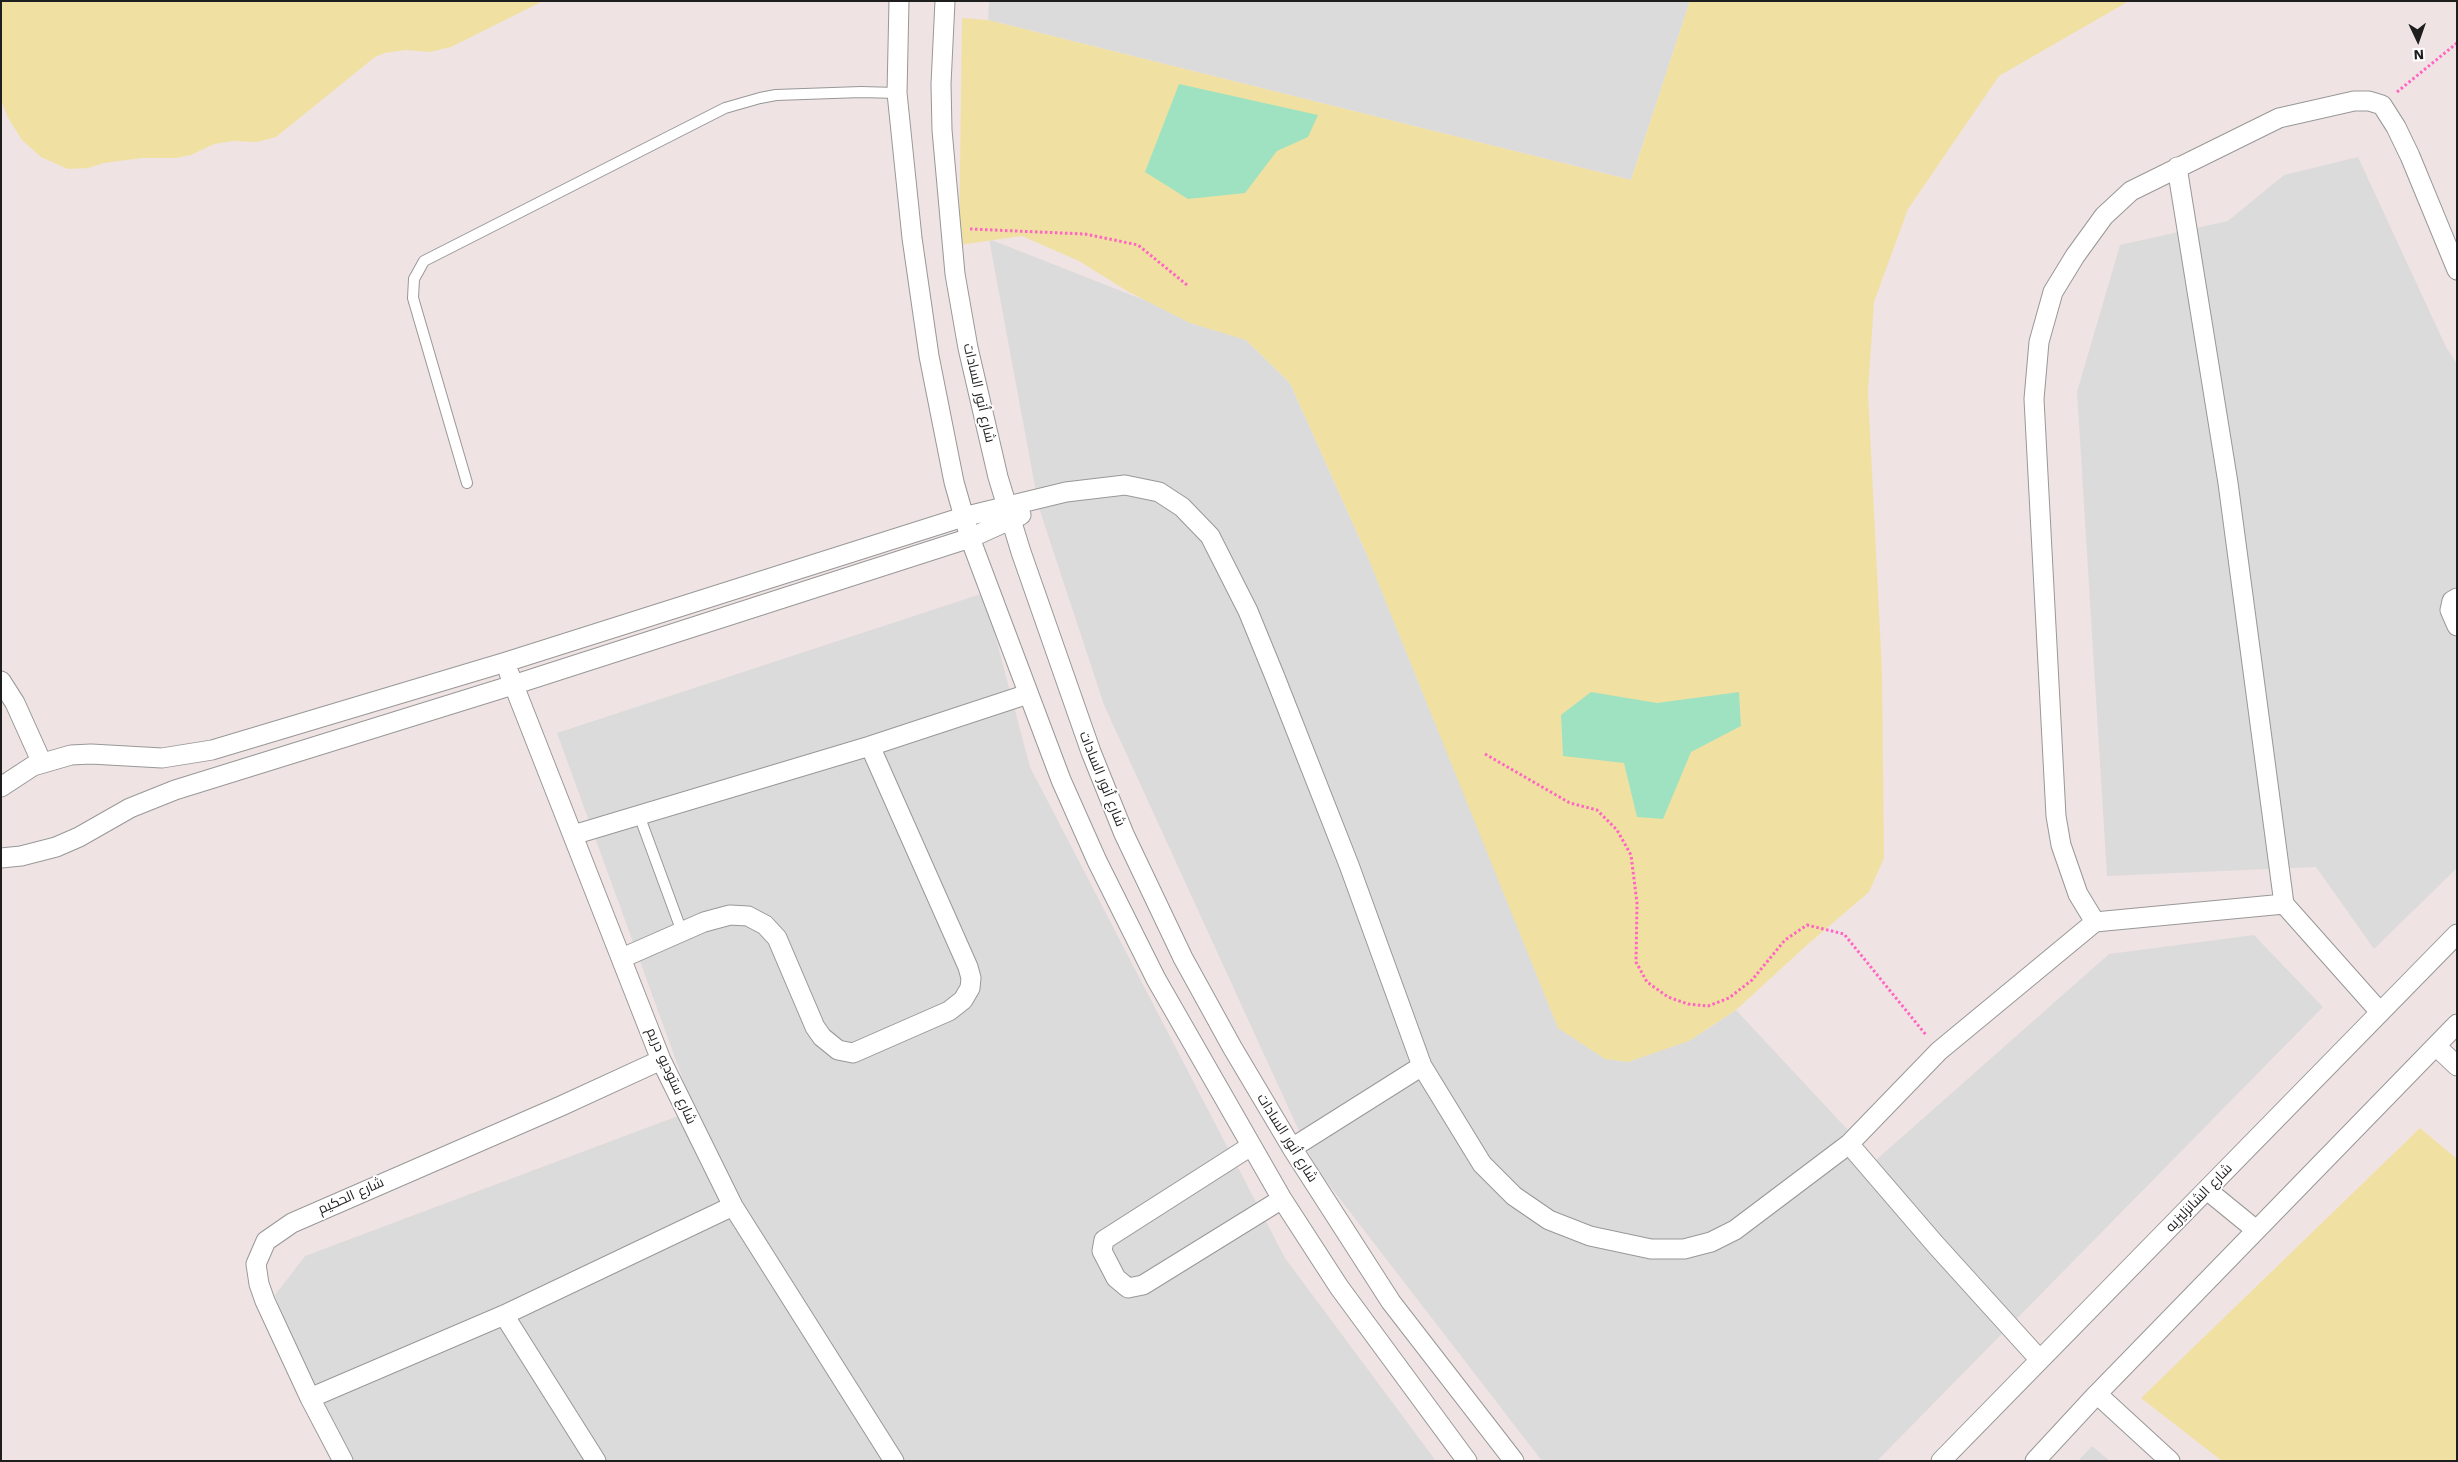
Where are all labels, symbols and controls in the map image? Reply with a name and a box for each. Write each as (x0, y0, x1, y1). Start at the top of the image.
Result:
north arrow (2393, 15, 2443, 65)
text: N (2413, 47, 2424, 63)
street label: شارع أنور السادات (959, 342, 999, 444)
street label: شارع أنور السادات (1075, 729, 1129, 829)
street label: شارع ستوديو دريم (642, 1025, 700, 1127)
street label: شارع أنور السادات (1253, 1091, 1321, 1185)
street label: شارع الشانزليزيه (2162, 1160, 2236, 1236)
street label: شارع الحكيم (315, 1174, 387, 1218)

